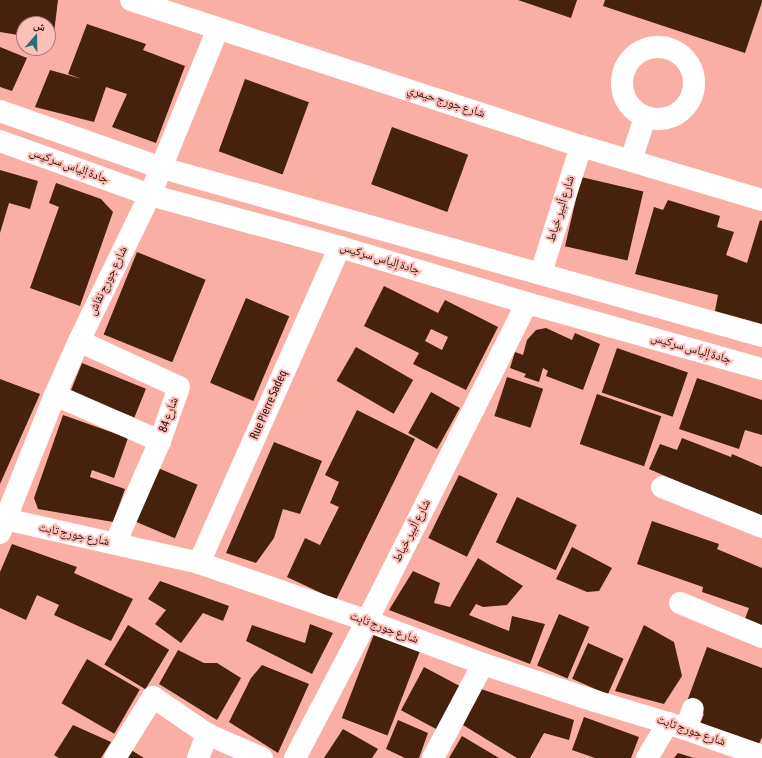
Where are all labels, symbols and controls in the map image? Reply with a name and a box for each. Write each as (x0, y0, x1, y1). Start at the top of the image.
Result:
north arrow (16, 16, 56, 56)
text: ش (32, 18, 47, 33)
street label: شارع جورج حيمري (405, 83, 487, 121)
street label: جادة إلياس سركيس (28, 145, 110, 187)
street label: شارع ألبير خياط (544, 174, 578, 244)
street label: جادة إلياس سركيس (338, 240, 422, 278)
street label: شارع جورج نقاش (85, 244, 131, 318)
street label: جادة إلياس سركيس (649, 331, 733, 367)
street label: Rue Pierre Sadeq (247, 368, 291, 442)
street label: شارع 84 (156, 396, 182, 434)
street label: شارع ألبير خياط (390, 497, 434, 565)
street label: شارع جورج تابت (37, 520, 111, 550)
street label: شارع جورج تابت (348, 609, 420, 647)
street label: شارع جورج تابت (655, 712, 727, 750)

